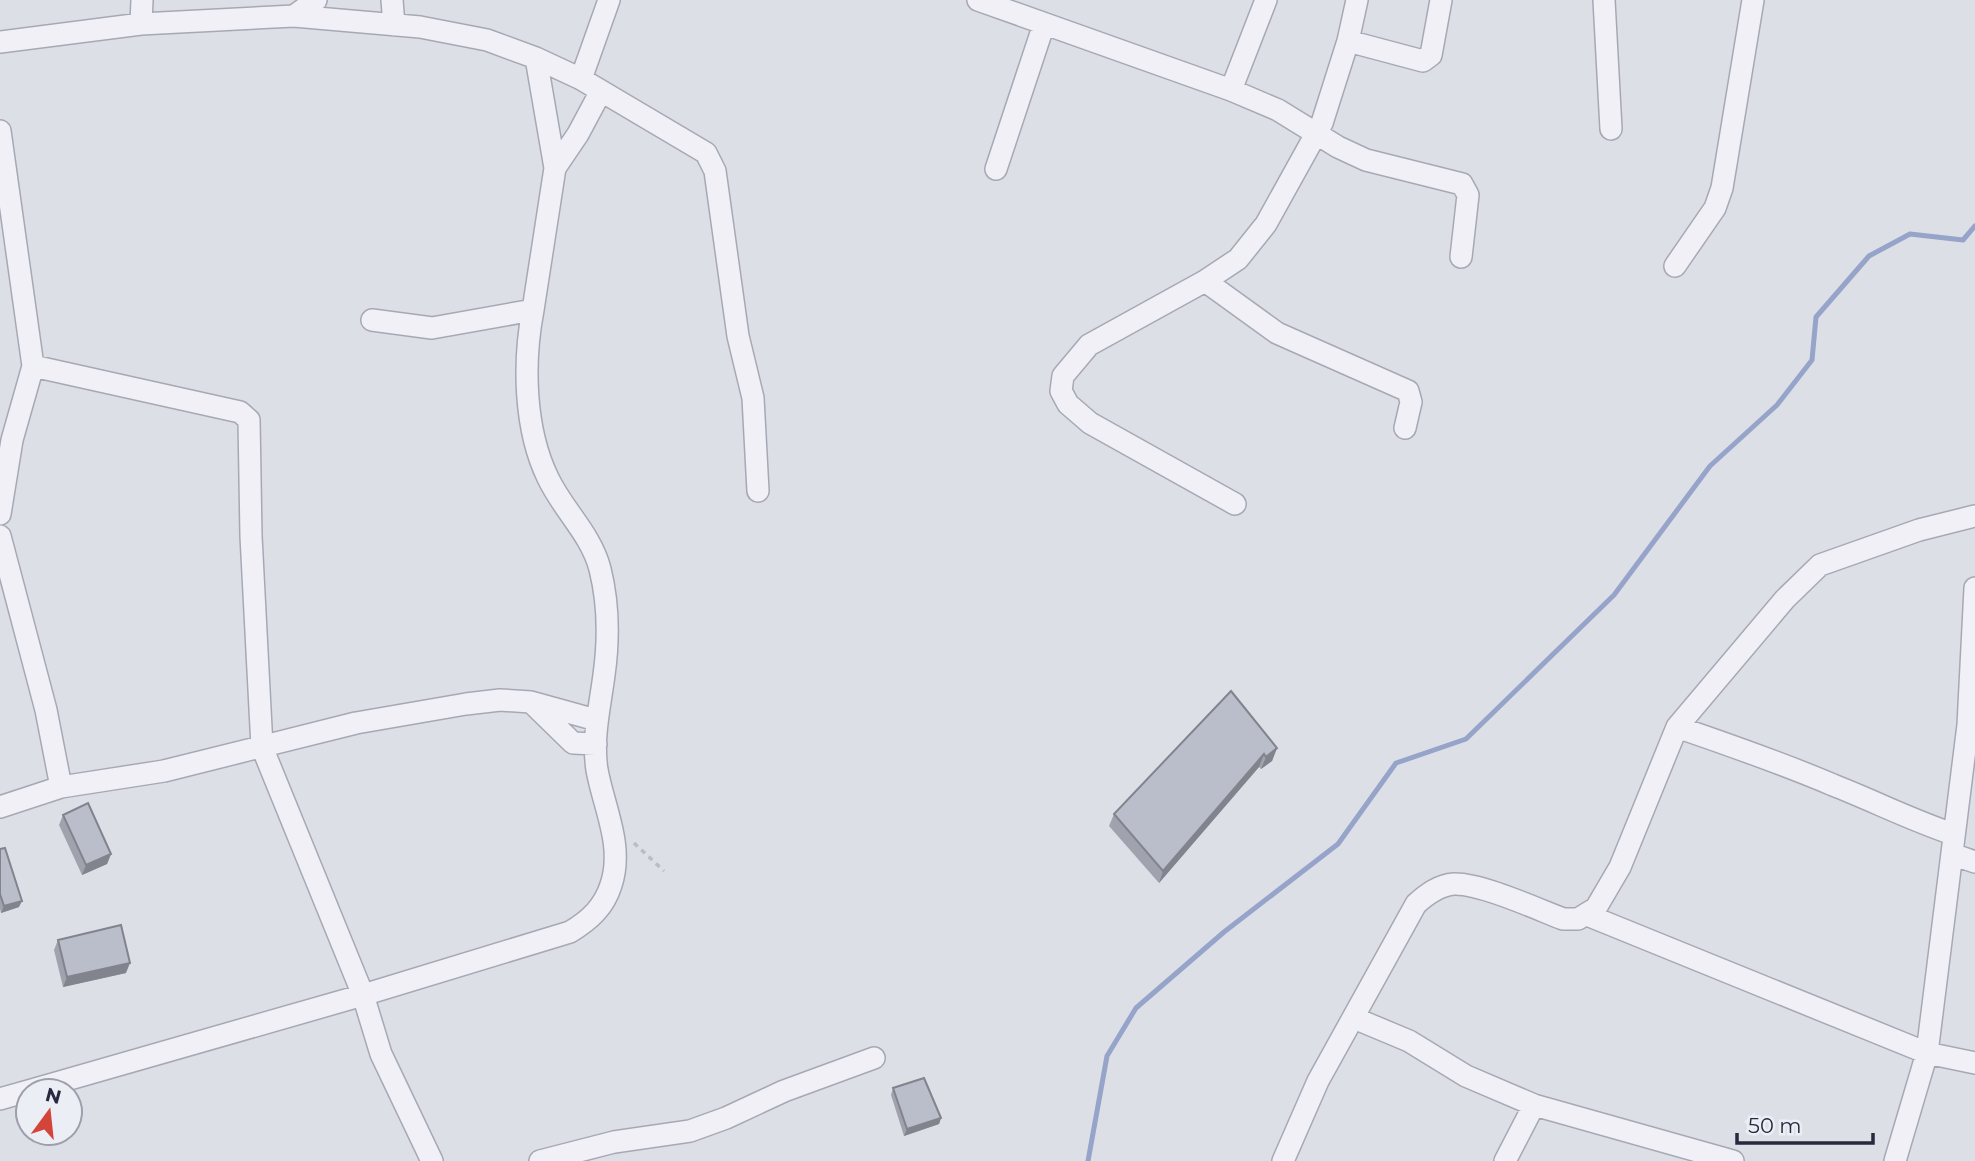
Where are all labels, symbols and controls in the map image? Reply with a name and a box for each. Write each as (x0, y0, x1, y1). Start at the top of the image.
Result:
north arrow (14, 1077, 84, 1147)
text: N (43, 1083, 64, 1109)
scale bar (1737, 1102, 1874, 1146)
text: 50 m (1748, 1113, 1802, 1138)

